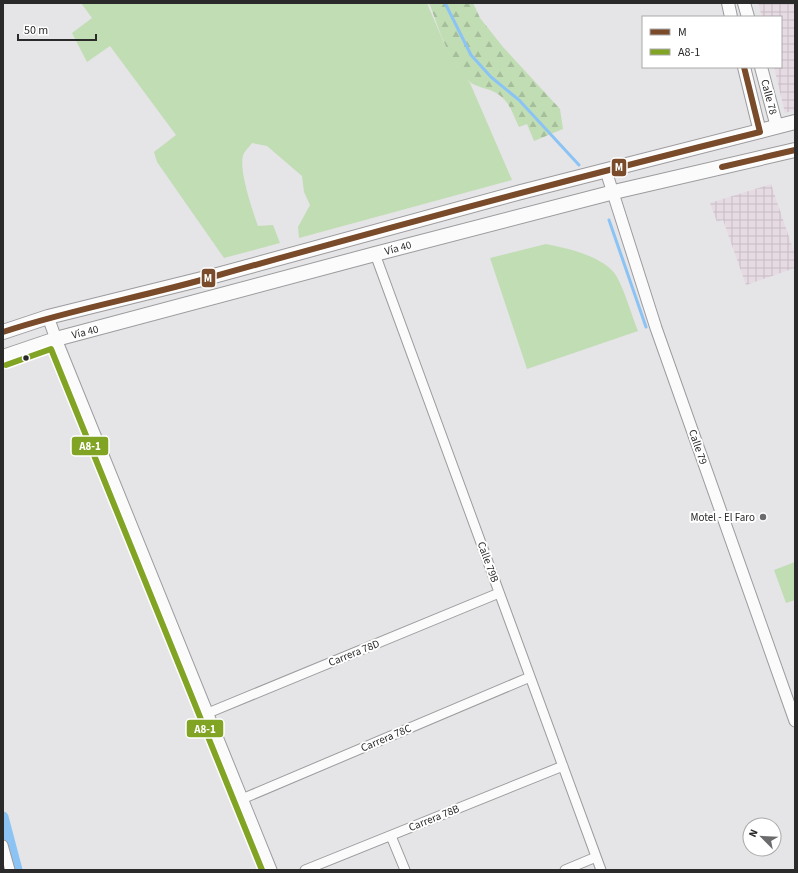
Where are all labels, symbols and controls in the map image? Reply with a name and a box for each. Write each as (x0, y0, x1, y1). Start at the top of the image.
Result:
scale bar (18, 16, 96, 42)
legend (642, 16, 782, 68)
text: 50 m (24, 22, 48, 39)
text: M (678, 24, 687, 41)
text: A8-1 (678, 44, 700, 61)
street label: Calle 78 (757, 78, 781, 117)
line badge: M (611, 158, 627, 177)
text: M (615, 160, 623, 175)
street label: Vía 40 (383, 237, 413, 259)
line badge: M (201, 268, 216, 288)
text: M (204, 271, 212, 286)
street label: Vía 40 (70, 321, 100, 343)
unlabelled marker (21, 353, 31, 363)
street label: Calle 79 (685, 428, 711, 466)
line badge: A8-1 (71, 436, 109, 456)
text: A8-1 (78, 439, 101, 454)
place label: Motel - El Faro (691, 510, 755, 525)
marker: Motel - El Faro (758, 512, 768, 522)
street label: Calle 79B (474, 539, 502, 585)
street label: Carrera 78D (326, 636, 382, 670)
line badge: A8-1 (186, 719, 224, 738)
street label: Carrera 78C (359, 721, 413, 755)
text: A8-1 (193, 722, 216, 737)
street label: Carrera 78B (406, 801, 462, 835)
north arrow (742, 817, 782, 857)
text: N (745, 827, 762, 840)

